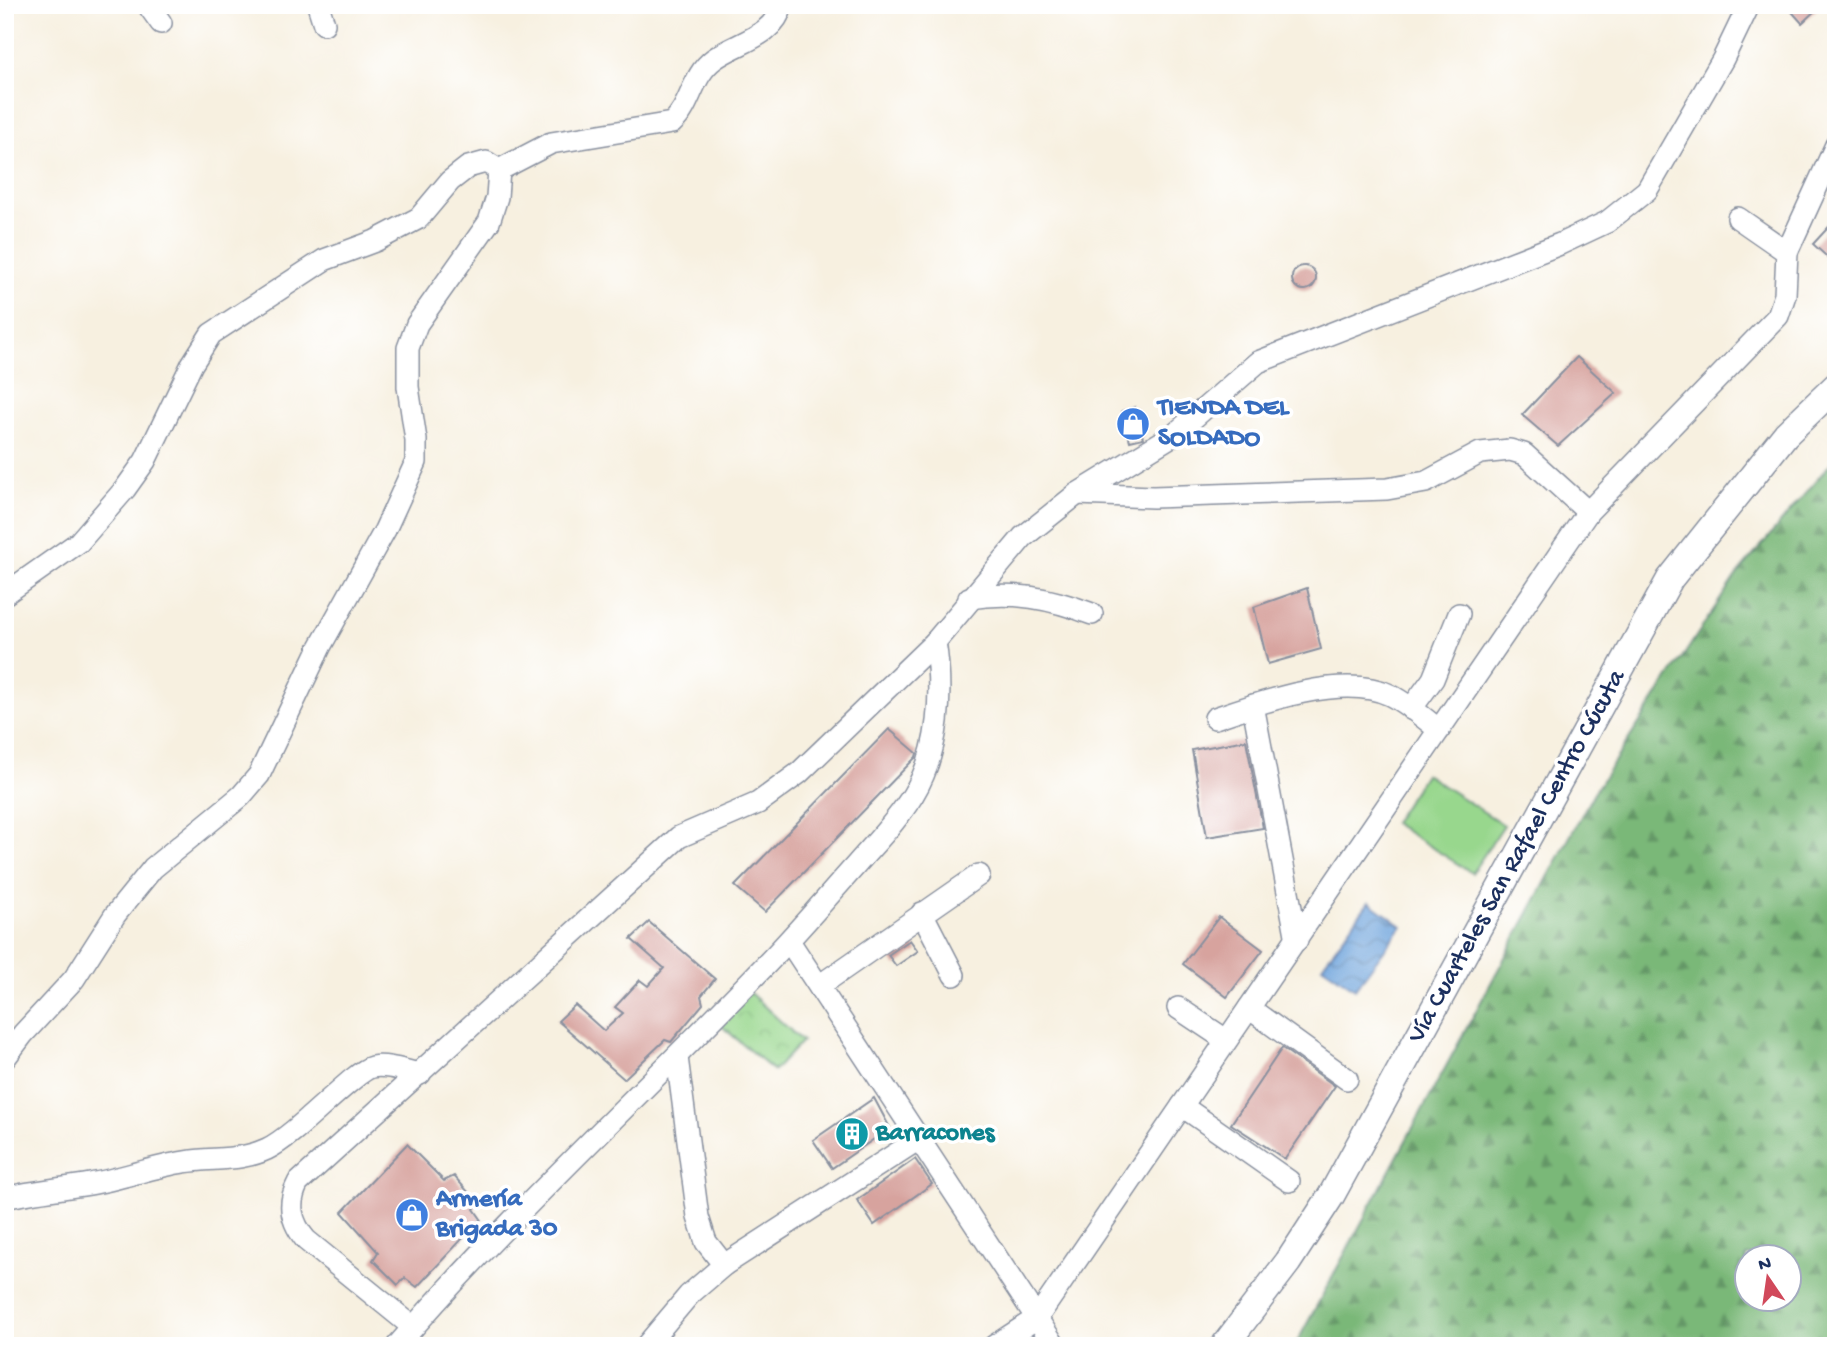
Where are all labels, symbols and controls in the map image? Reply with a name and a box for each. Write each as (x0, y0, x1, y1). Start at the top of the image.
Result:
place label: TIENDA DEL SOLDADO (1156, 394, 1290, 455)
shop icon: TIENDA DEL SOLDADO (1114, 405, 1152, 443)
street label: Vía Cuarteles San Rafael Centro Cúcuta (1402, 664, 1635, 1050)
building icon: Barracones (833, 1115, 871, 1153)
place label: Barracones (875, 1119, 996, 1150)
place label: Armería Brigada 30 (435, 1185, 558, 1246)
shop icon: Armería Brigada 30 (393, 1196, 431, 1234)
north arrow (1732, 1242, 1802, 1312)
text: N (1756, 1252, 1774, 1277)

